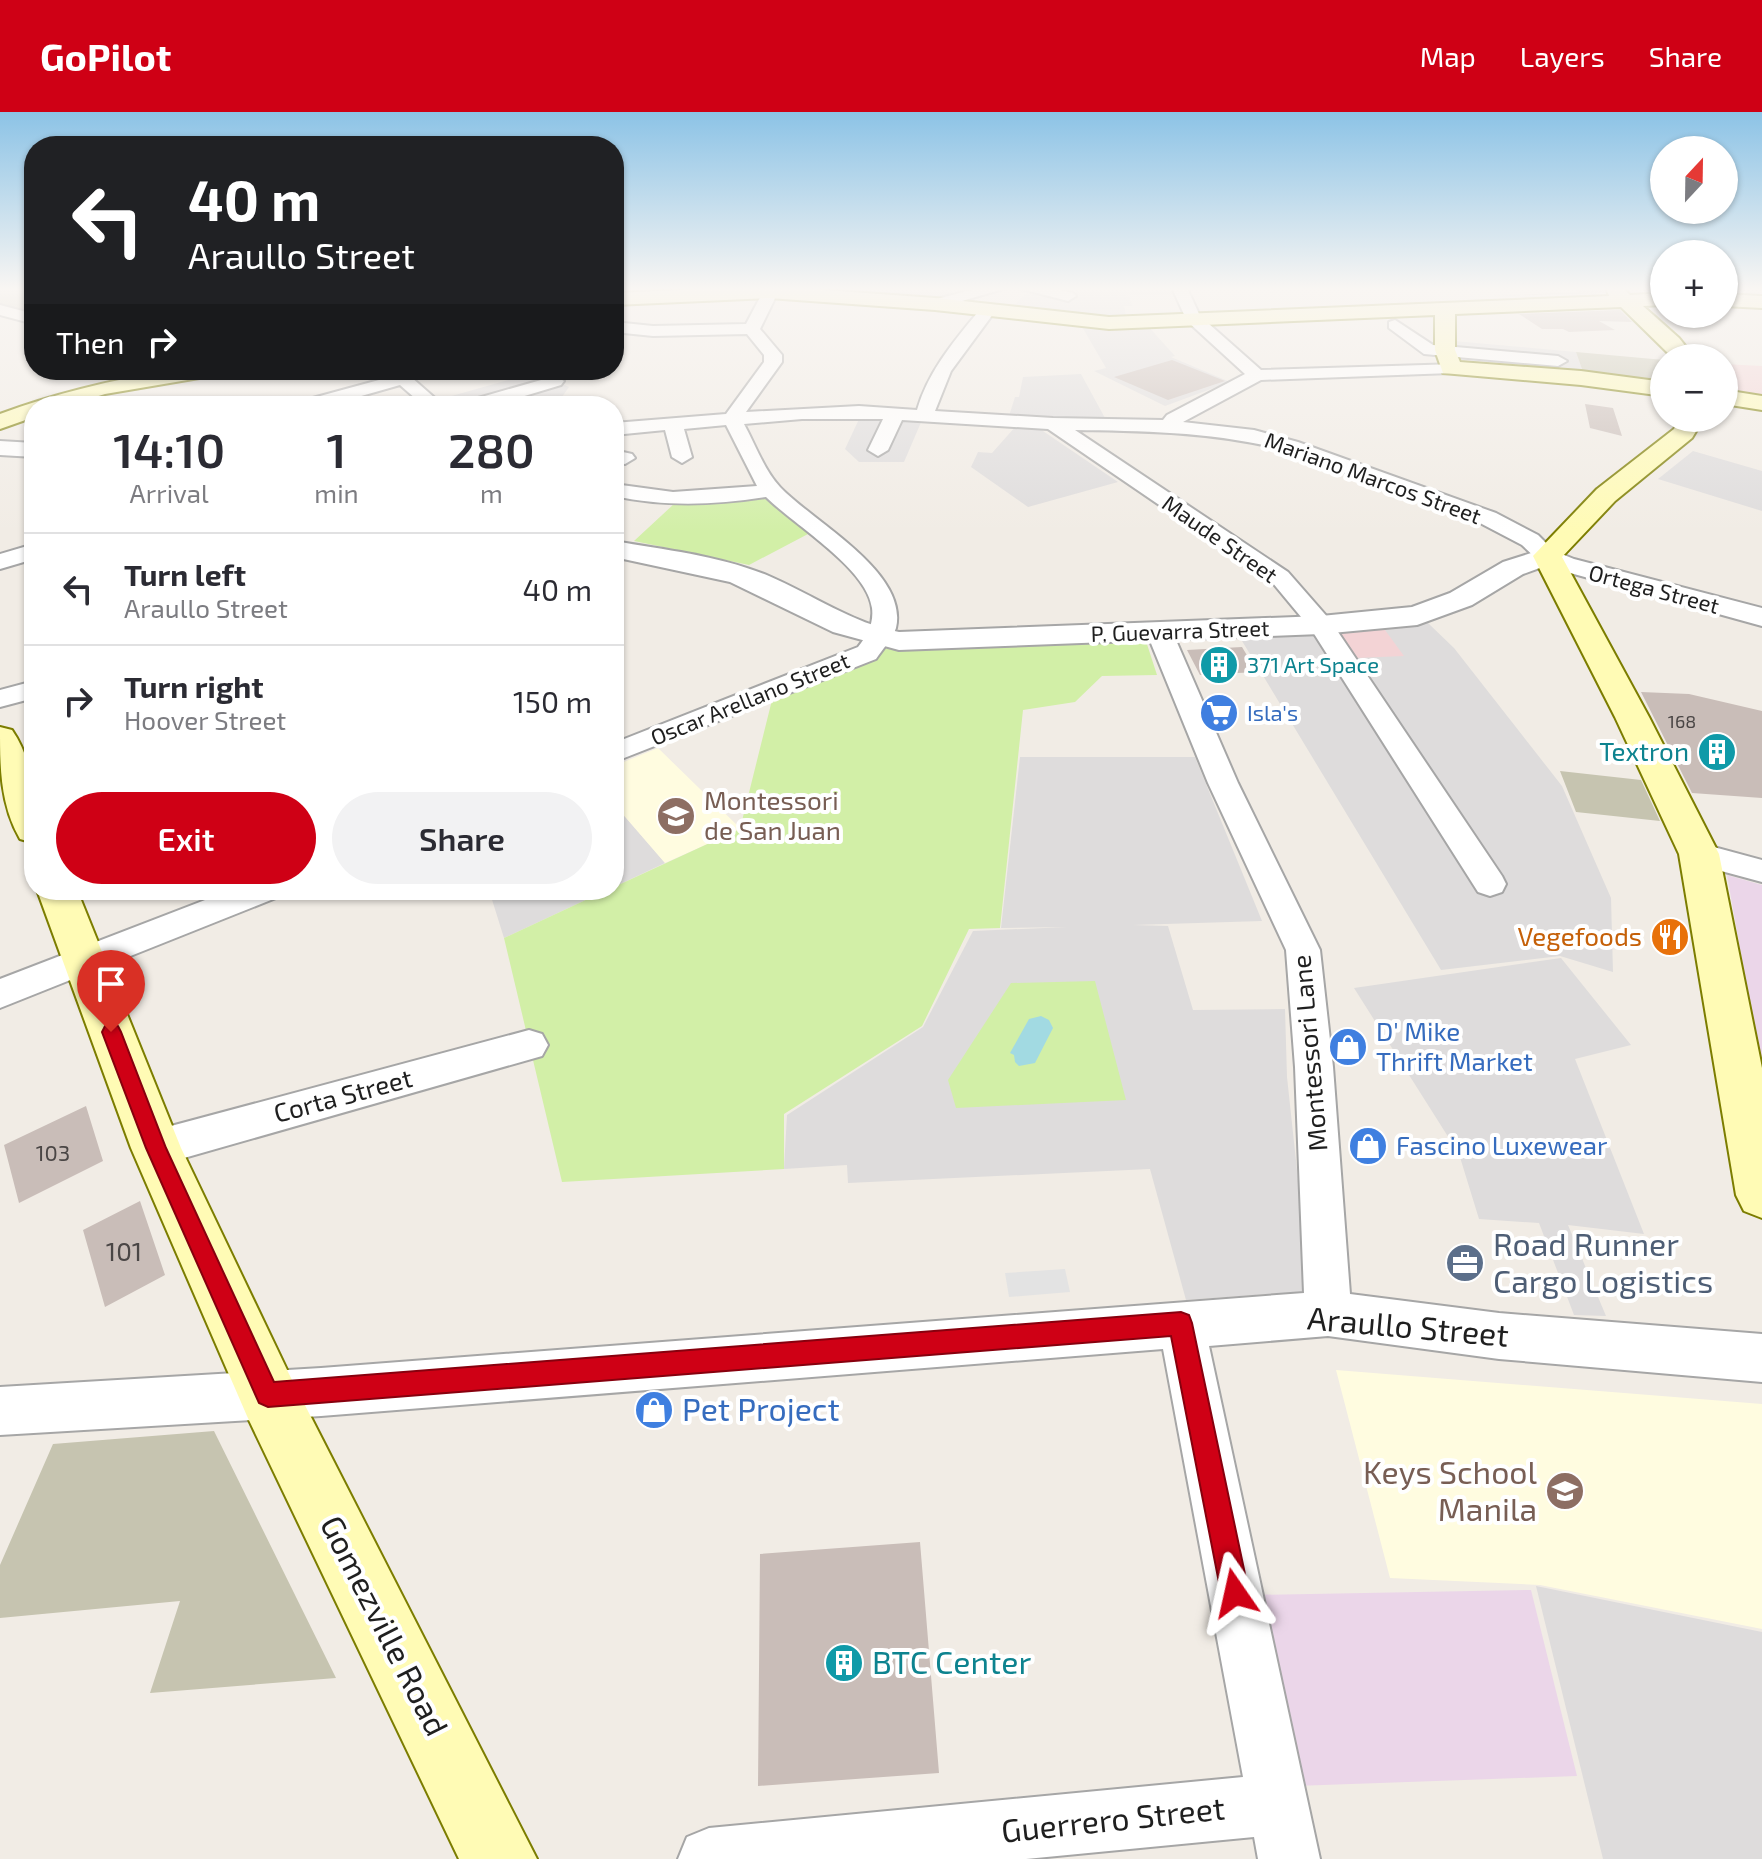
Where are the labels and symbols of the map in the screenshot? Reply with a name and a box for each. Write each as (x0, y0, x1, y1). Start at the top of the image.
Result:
north arrow (1650, 136, 1738, 224)
street label: Mariano Marcos Street (1262, 426, 1485, 528)
street label: Maude Street (1158, 489, 1283, 587)
street label: Ortega Street (1586, 558, 1722, 618)
street label: P. Guevarra Street (1090, 614, 1270, 646)
building icon: 371 Art Space (1198, 644, 1240, 686)
street label: Oscar Arellano Street (646, 646, 853, 750)
place label: 371 Art Space (1247, 651, 1379, 677)
supermarket icon: Isla's (1198, 692, 1240, 734)
place label: Isla's (1247, 699, 1298, 725)
house number: 168 (1668, 710, 1696, 732)
building icon: Textron (1696, 731, 1738, 773)
place label: Textron (1599, 735, 1689, 766)
place label: Montessori de San Juan (704, 784, 841, 845)
school or university icon: Montessori de San Juan (655, 795, 697, 837)
restaurant icon: Vegefoods (1649, 916, 1691, 958)
place label: Vegefoods (1518, 920, 1642, 951)
pin (77, 950, 145, 1032)
street label: Montessori Lane (1284, 954, 1333, 1153)
place label: D' Mike Thrift Market (1376, 1015, 1533, 1076)
shop icon: D' Mike Thrift Market (1327, 1026, 1369, 1068)
street label: Corta Street (270, 1061, 415, 1128)
shop icon: Fascino Luxewear (1347, 1125, 1389, 1167)
place label: Fascino Luxewear (1396, 1129, 1607, 1160)
house number: 103 (36, 1139, 70, 1165)
place label: Road Runner Cargo Logistics (1493, 1224, 1713, 1299)
house number: 101 (106, 1235, 142, 1266)
office icon: Road Runner Cargo Logistics (1444, 1242, 1486, 1284)
street label: Araullo Street (1306, 1297, 1510, 1353)
shop icon: Pet Project (633, 1389, 675, 1431)
place label: Pet Project (682, 1389, 840, 1428)
place label: Keys School Manila (1363, 1452, 1537, 1527)
school or university icon: Keys School Manila (1544, 1470, 1586, 1512)
street label: Gomezville Road (314, 1509, 458, 1741)
position arrow (1193, 1551, 1277, 1635)
building icon: BTC Center (823, 1642, 865, 1684)
place label: BTC Center (872, 1642, 1031, 1680)
street label: Guerrero Street (999, 1787, 1226, 1849)

